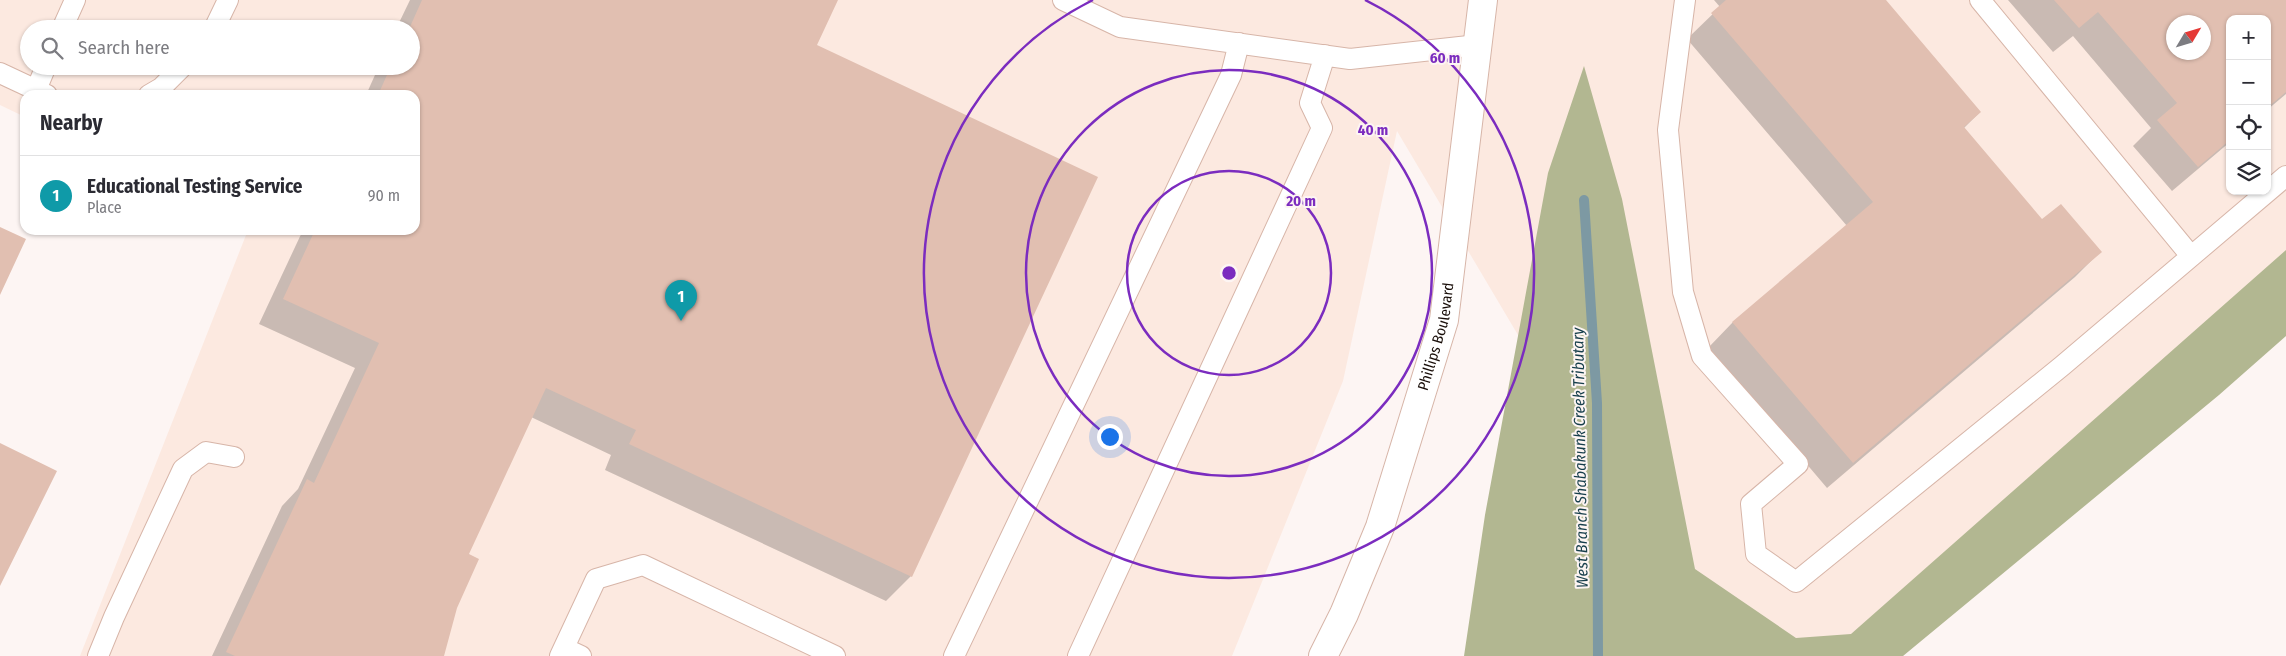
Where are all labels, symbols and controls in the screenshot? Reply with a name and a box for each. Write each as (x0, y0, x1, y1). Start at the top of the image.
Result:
north arrow (2166, 15, 2211, 60)
map controls (2226, 15, 2271, 195)
button: + (2226, 15, 2271, 60)
search box (20, 20, 420, 75)
icon: search (38, 34, 66, 62)
text: Search here (78, 36, 170, 59)
text: 60 m (1430, 49, 1460, 67)
button: − (2226, 60, 2271, 105)
button: locate (2226, 105, 2271, 150)
text: Nearby (40, 110, 102, 136)
text: 40 m (1358, 121, 1388, 139)
button: layers (2226, 150, 2271, 195)
text: Educational Testing Service (87, 175, 303, 198)
text: 1 (53, 186, 59, 205)
text: 90 m (368, 186, 400, 205)
text: 20 m (1285, 192, 1316, 210)
text: Place (87, 198, 122, 217)
centre of rings (1220, 264, 1238, 282)
pin: 1 (665, 280, 697, 321)
street label: Phillips Boulevard (1414, 282, 1457, 393)
water label: West Branch Shabakunk Creek Tributary (1568, 327, 1592, 588)
your location (1097, 424, 1123, 450)

